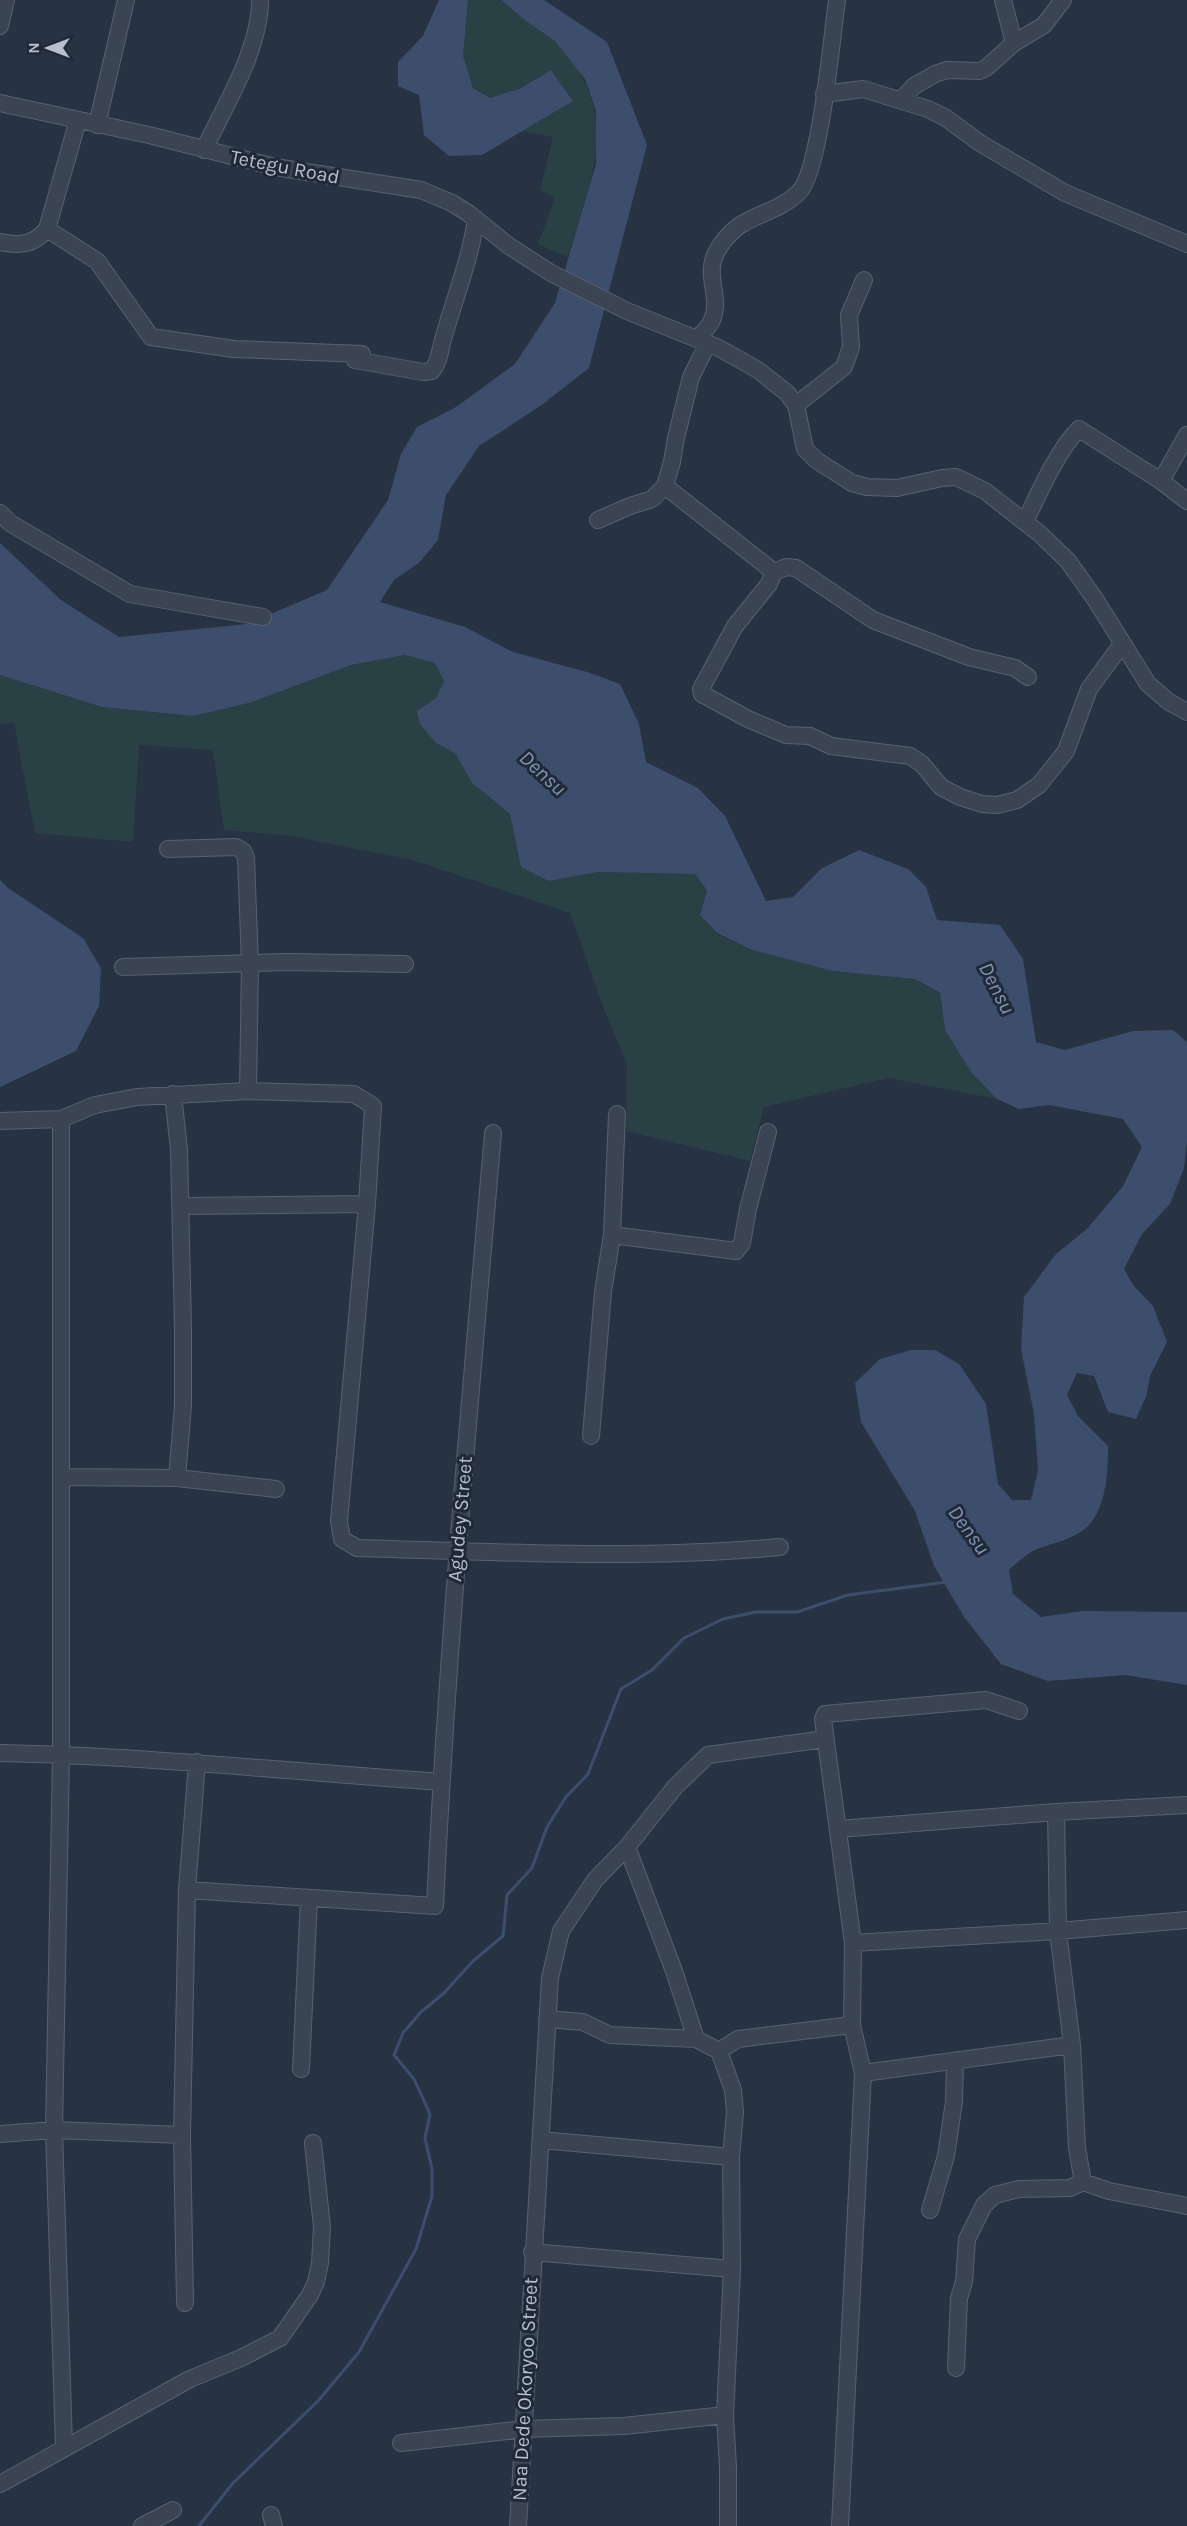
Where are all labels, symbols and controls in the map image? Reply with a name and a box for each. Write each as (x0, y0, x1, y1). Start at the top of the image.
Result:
north arrow (18, 18, 78, 78)
text: N (24, 42, 43, 54)
street label: Tetegu Road (228, 145, 342, 189)
water label: Densu (515, 745, 571, 801)
water label: Densu (974, 958, 1020, 1018)
street label: Agudey Street (443, 1455, 477, 1583)
water label: Densu (943, 1501, 995, 1559)
street label: Naa Dede Okoryoo Street (508, 2276, 542, 2501)

